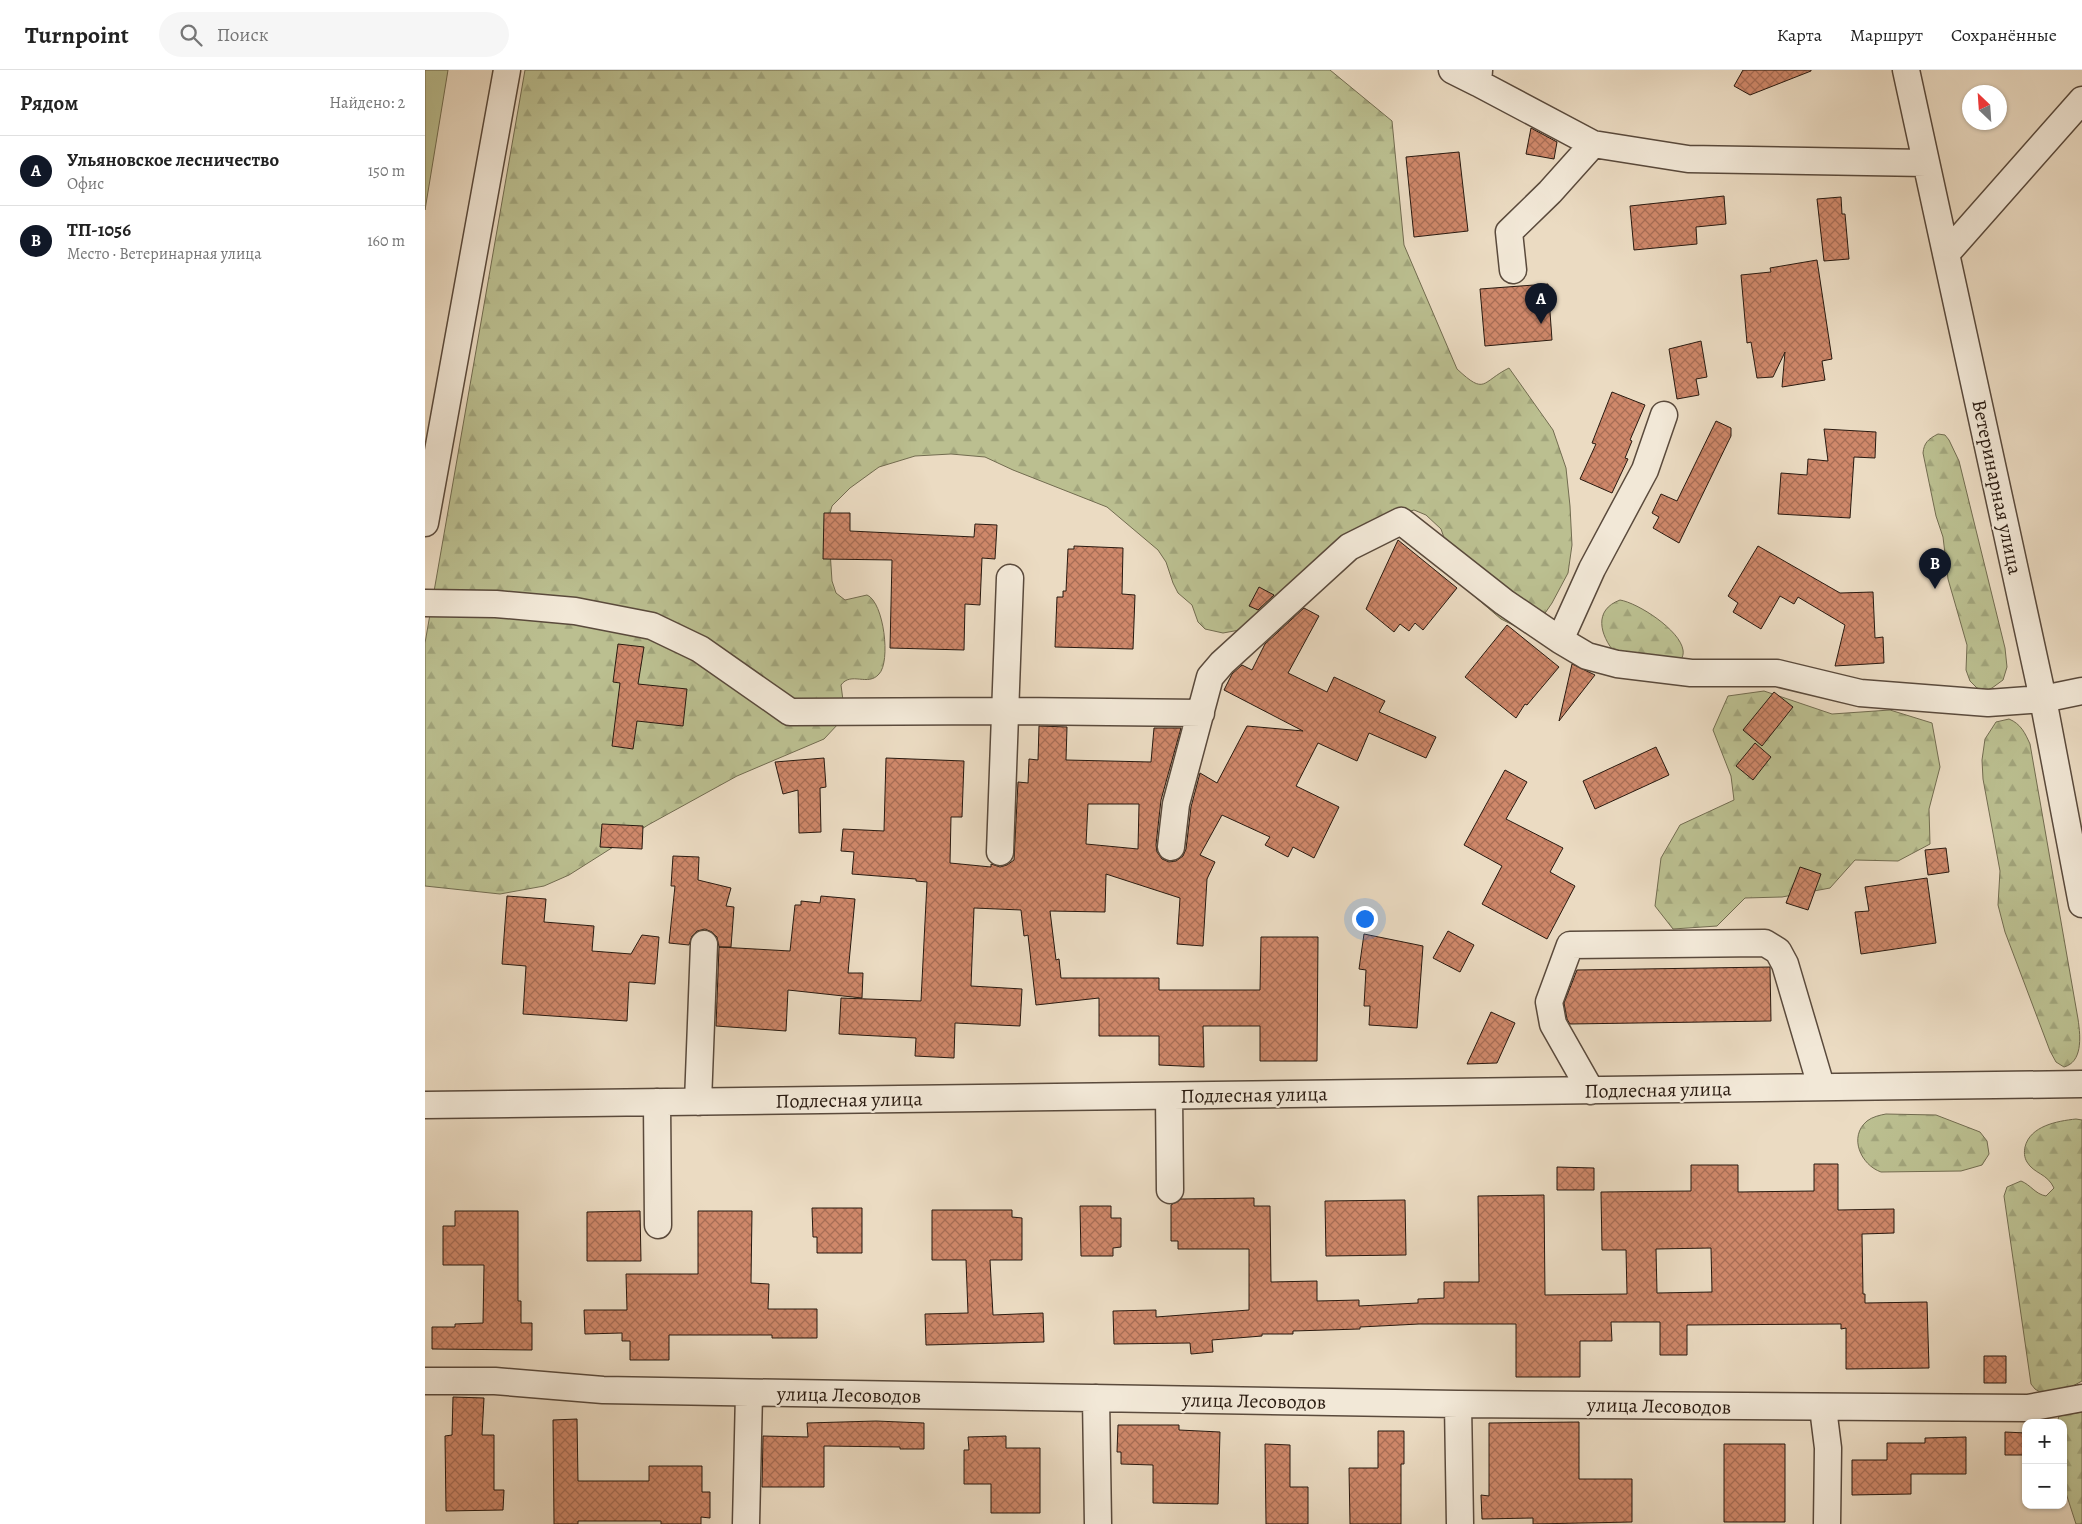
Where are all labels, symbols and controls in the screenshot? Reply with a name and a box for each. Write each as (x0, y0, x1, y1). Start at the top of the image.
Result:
search box (159, 12, 509, 57)
text: Turnpoint (25, 19, 129, 51)
icon: search (177, 21, 205, 49)
text: Поиск (217, 22, 269, 48)
text: Карта (1777, 23, 1822, 47)
text: Маршрут (1850, 23, 1923, 47)
text: Сохранённые (1951, 23, 2057, 47)
north arrow (1962, 85, 2007, 130)
text: Рядом (20, 89, 78, 117)
text: Найдено: 2 (329, 92, 405, 114)
text: Ульяновское лесничество (67, 147, 279, 173)
text: A (31, 160, 41, 182)
text: 150 m (368, 160, 405, 182)
text: Офис (67, 173, 104, 195)
text: ТП-1056 (67, 217, 131, 243)
text: B (31, 230, 41, 252)
text: 160 m (367, 230, 405, 252)
text: Место · Ветеринарная улица (67, 243, 262, 265)
pin: A (1525, 283, 1557, 324)
street label: Ветеринарная улица (1965, 397, 2029, 578)
pin: B (1919, 548, 1951, 589)
your location (1352, 906, 1378, 932)
street label: Подлесная улица (1584, 1075, 1733, 1105)
street label: Подлесная улица (1180, 1080, 1329, 1110)
street label: Подлесная улица (775, 1085, 924, 1115)
street label: улица Лесоводов (776, 1380, 921, 1410)
street label: улица Лесоводов (1181, 1386, 1326, 1416)
street label: улица Лесоводов (1586, 1391, 1731, 1421)
map controls (2022, 1419, 2067, 1509)
button: + (2022, 1419, 2067, 1464)
button: − (2022, 1464, 2067, 1509)

